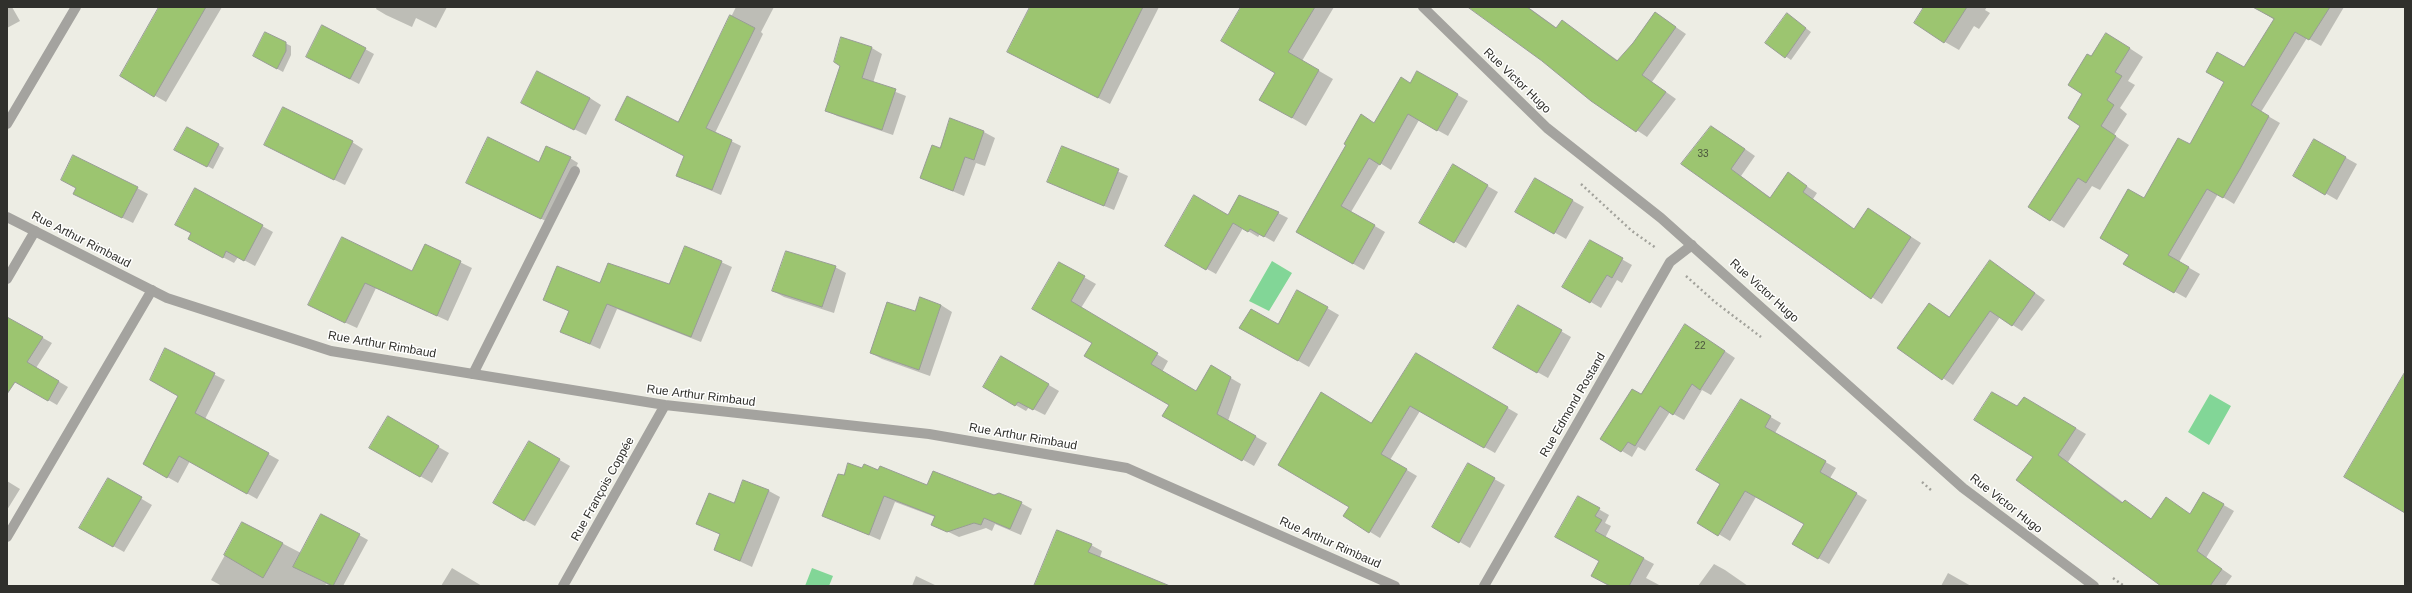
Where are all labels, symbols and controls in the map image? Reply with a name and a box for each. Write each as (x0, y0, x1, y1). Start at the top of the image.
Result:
street label: Rue Victor Hugo (1480, 45, 1554, 117)
house number: 33 (1697, 148, 1709, 160)
street label: Rue Arthur Rimbaud (29, 209, 133, 271)
street label: Rue Victor Hugo (1727, 256, 1801, 326)
street label: Rue Arthur Rimbaud (327, 328, 437, 362)
house number: 22 (1694, 340, 1706, 352)
street label: Rue Edmond Rostand (1537, 350, 1609, 460)
street label: Rue Arthur Rimbaud (646, 382, 756, 410)
street label: Rue Arthur Rimbaud (968, 420, 1078, 454)
street label: Rue François Coppée (568, 434, 638, 544)
street label: Rue Victor Hugo (1967, 471, 2045, 537)
street label: Rue Arthur Rimbaud (1277, 514, 1383, 572)

